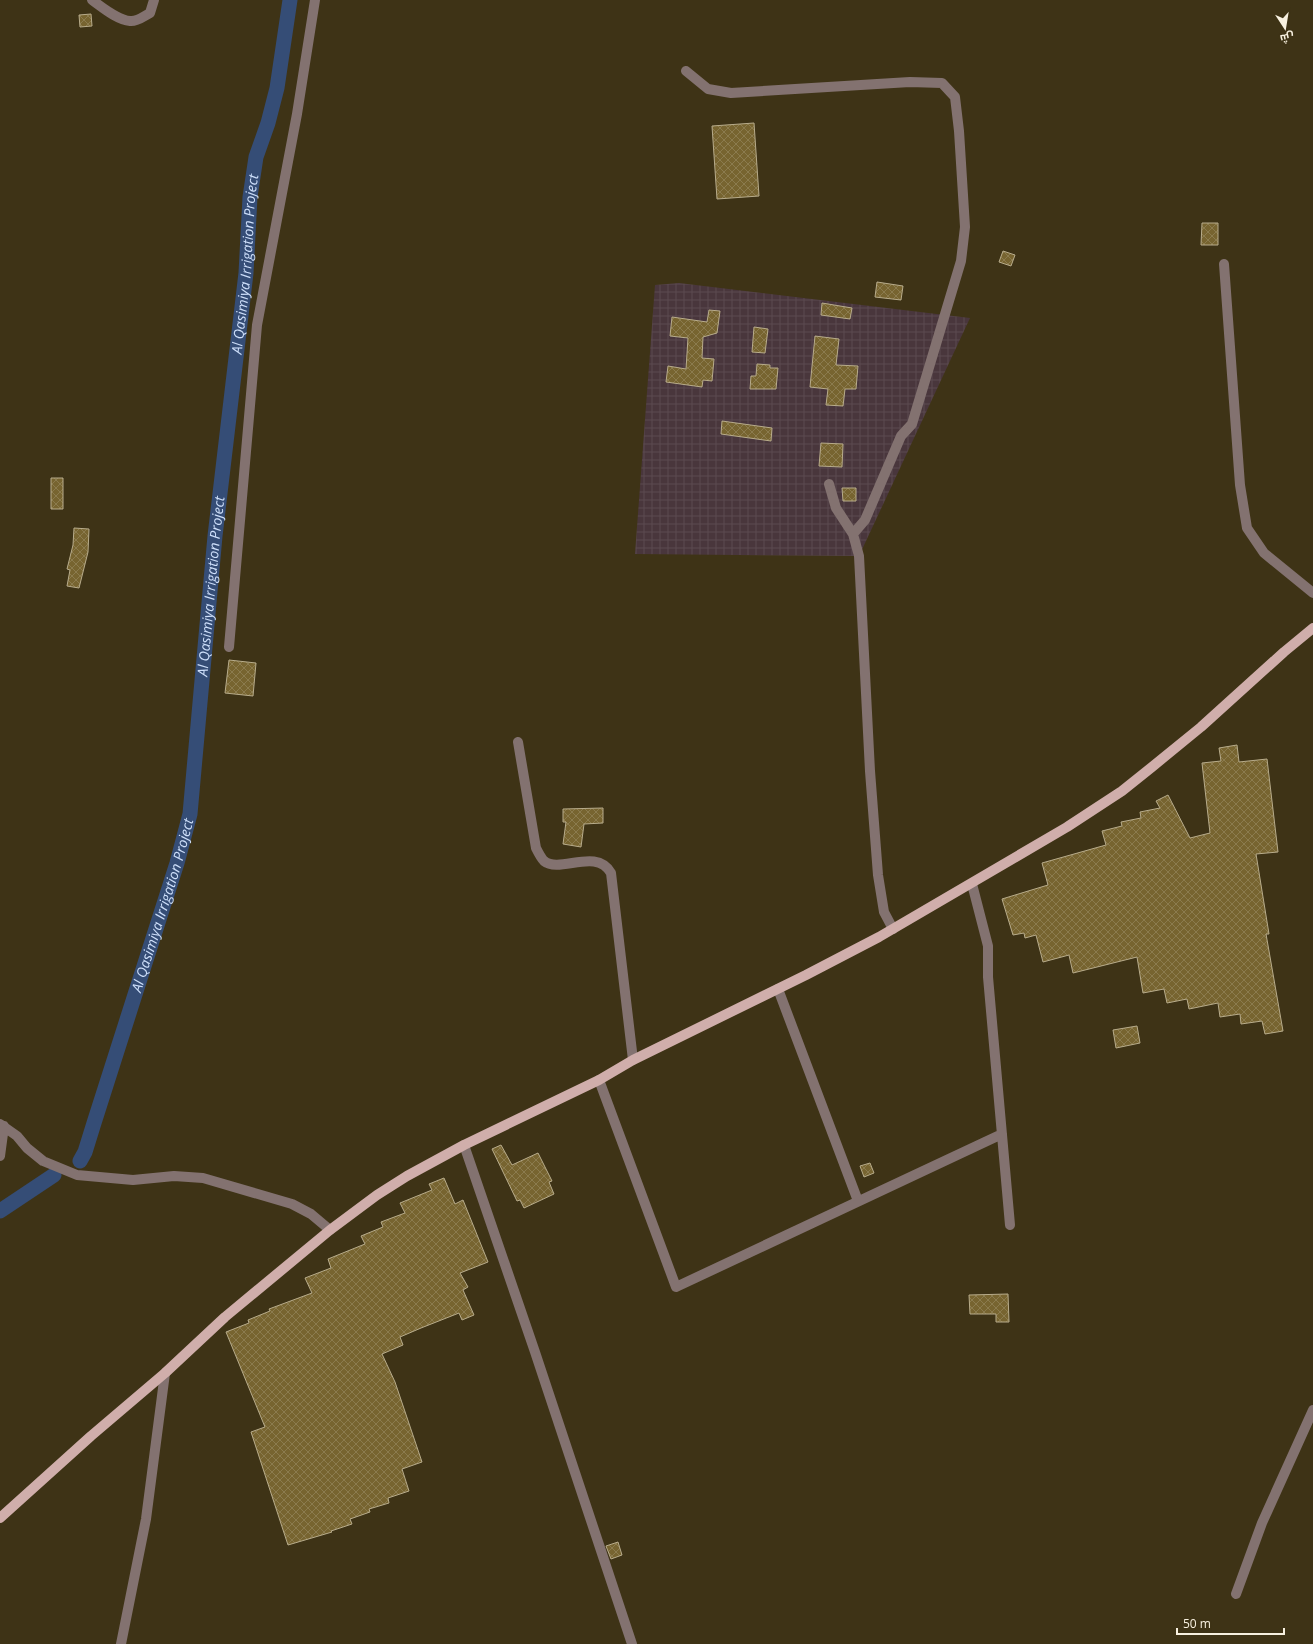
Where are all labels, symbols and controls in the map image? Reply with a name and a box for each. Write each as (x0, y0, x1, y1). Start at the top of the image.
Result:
north arrow (1265, 8, 1305, 48)
text: ش (1279, 29, 1296, 47)
water label: Al Qasimiya Irrigation Project (226, 171, 263, 356)
water label: Al Qasimiya Irrigation Project (192, 494, 229, 678)
water label: Al Qasimiya Irrigation Project (126, 815, 198, 995)
scale bar (1177, 1610, 1284, 1636)
text: 50 m (1183, 1615, 1211, 1632)

